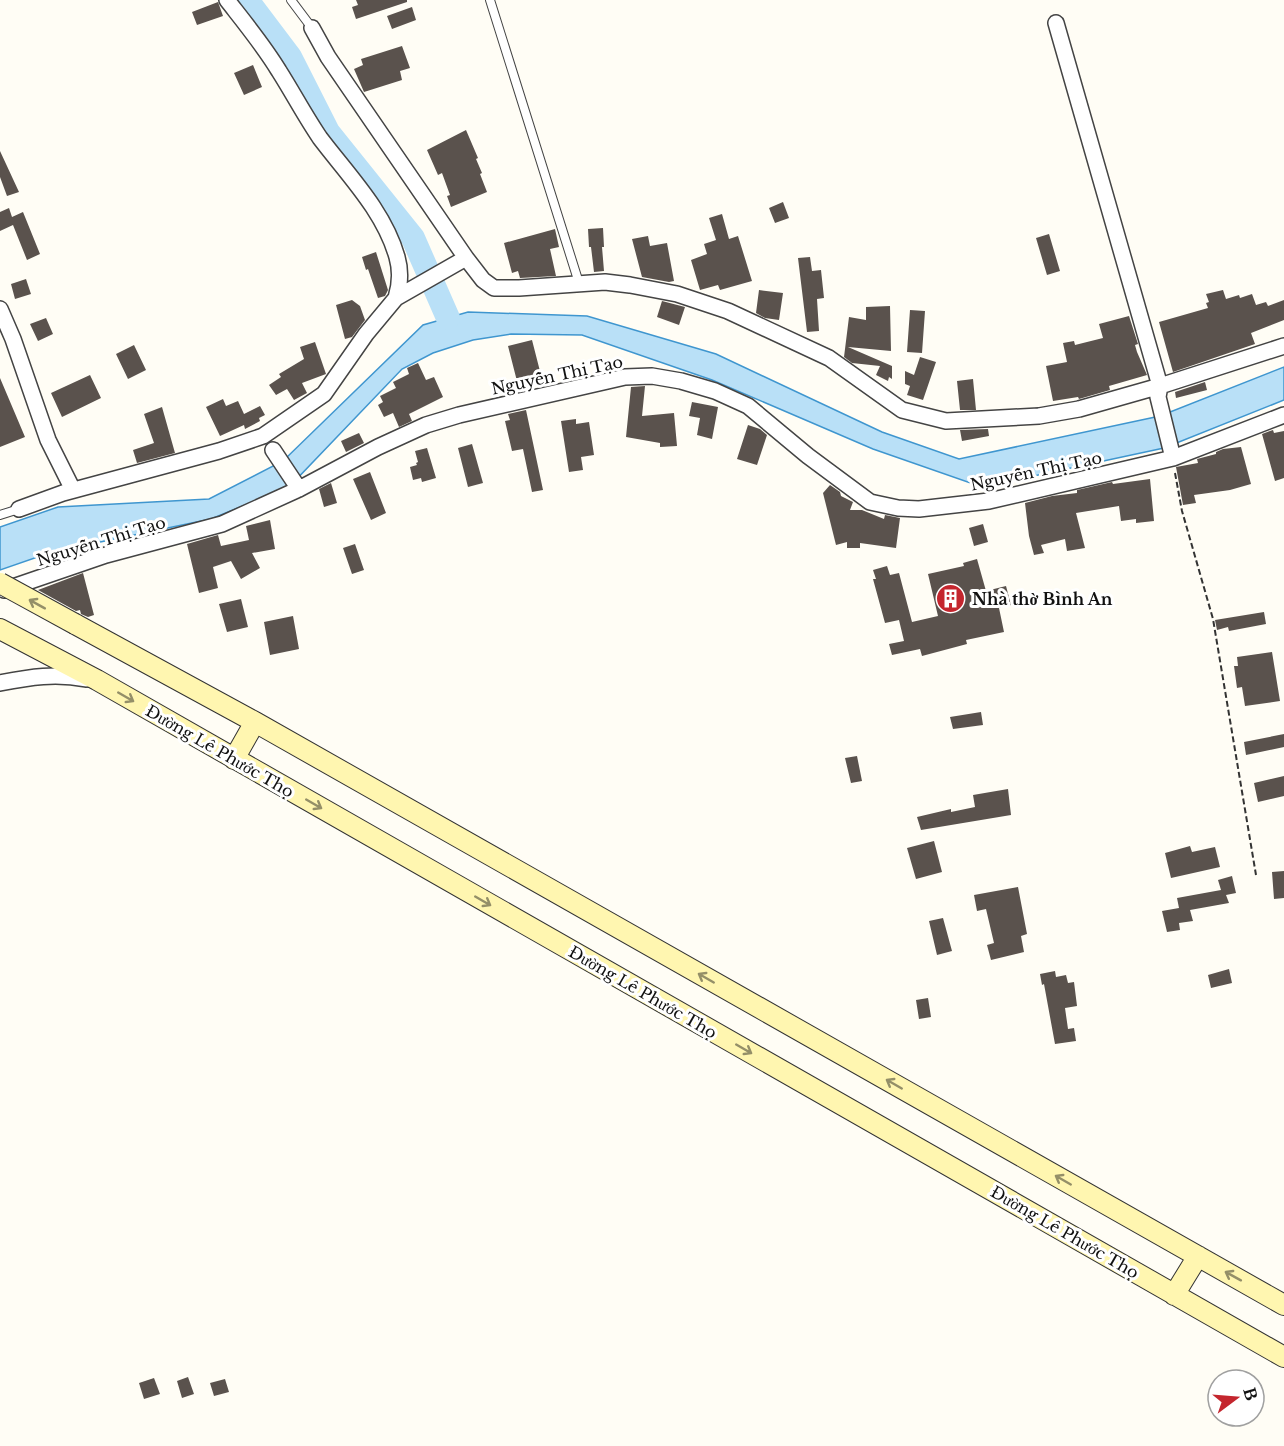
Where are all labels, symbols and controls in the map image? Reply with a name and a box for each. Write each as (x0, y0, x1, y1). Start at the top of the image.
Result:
street label: Nguyễn Thị Tạo (489, 351, 625, 399)
street label: Nguyễn Thị Tạo (968, 447, 1104, 495)
street label: Nguyễn Thị Tạo (34, 512, 168, 570)
building icon: Nhà thờ Bình An (935, 583, 967, 615)
place label: Nhà thờ Bình An (972, 589, 1113, 609)
one-way arrow (29, 598, 46, 610)
one-way arrow (117, 691, 134, 703)
street label: Đường Lê Phước Thọ (142, 700, 298, 802)
one-way arrow (305, 798, 322, 810)
one-way arrow (474, 895, 491, 907)
street label: Đường Lê Phước Thọ (565, 941, 721, 1043)
one-way arrow (698, 971, 715, 983)
one-way arrow (735, 1044, 752, 1056)
one-way arrow (885, 1078, 903, 1089)
one-way arrow (1055, 1174, 1072, 1186)
street label: Đường Lê Phước Thọ (987, 1181, 1143, 1283)
one-way arrow (1225, 1270, 1242, 1282)
north arrow (1206, 1368, 1266, 1428)
text: B (1239, 1385, 1262, 1403)

